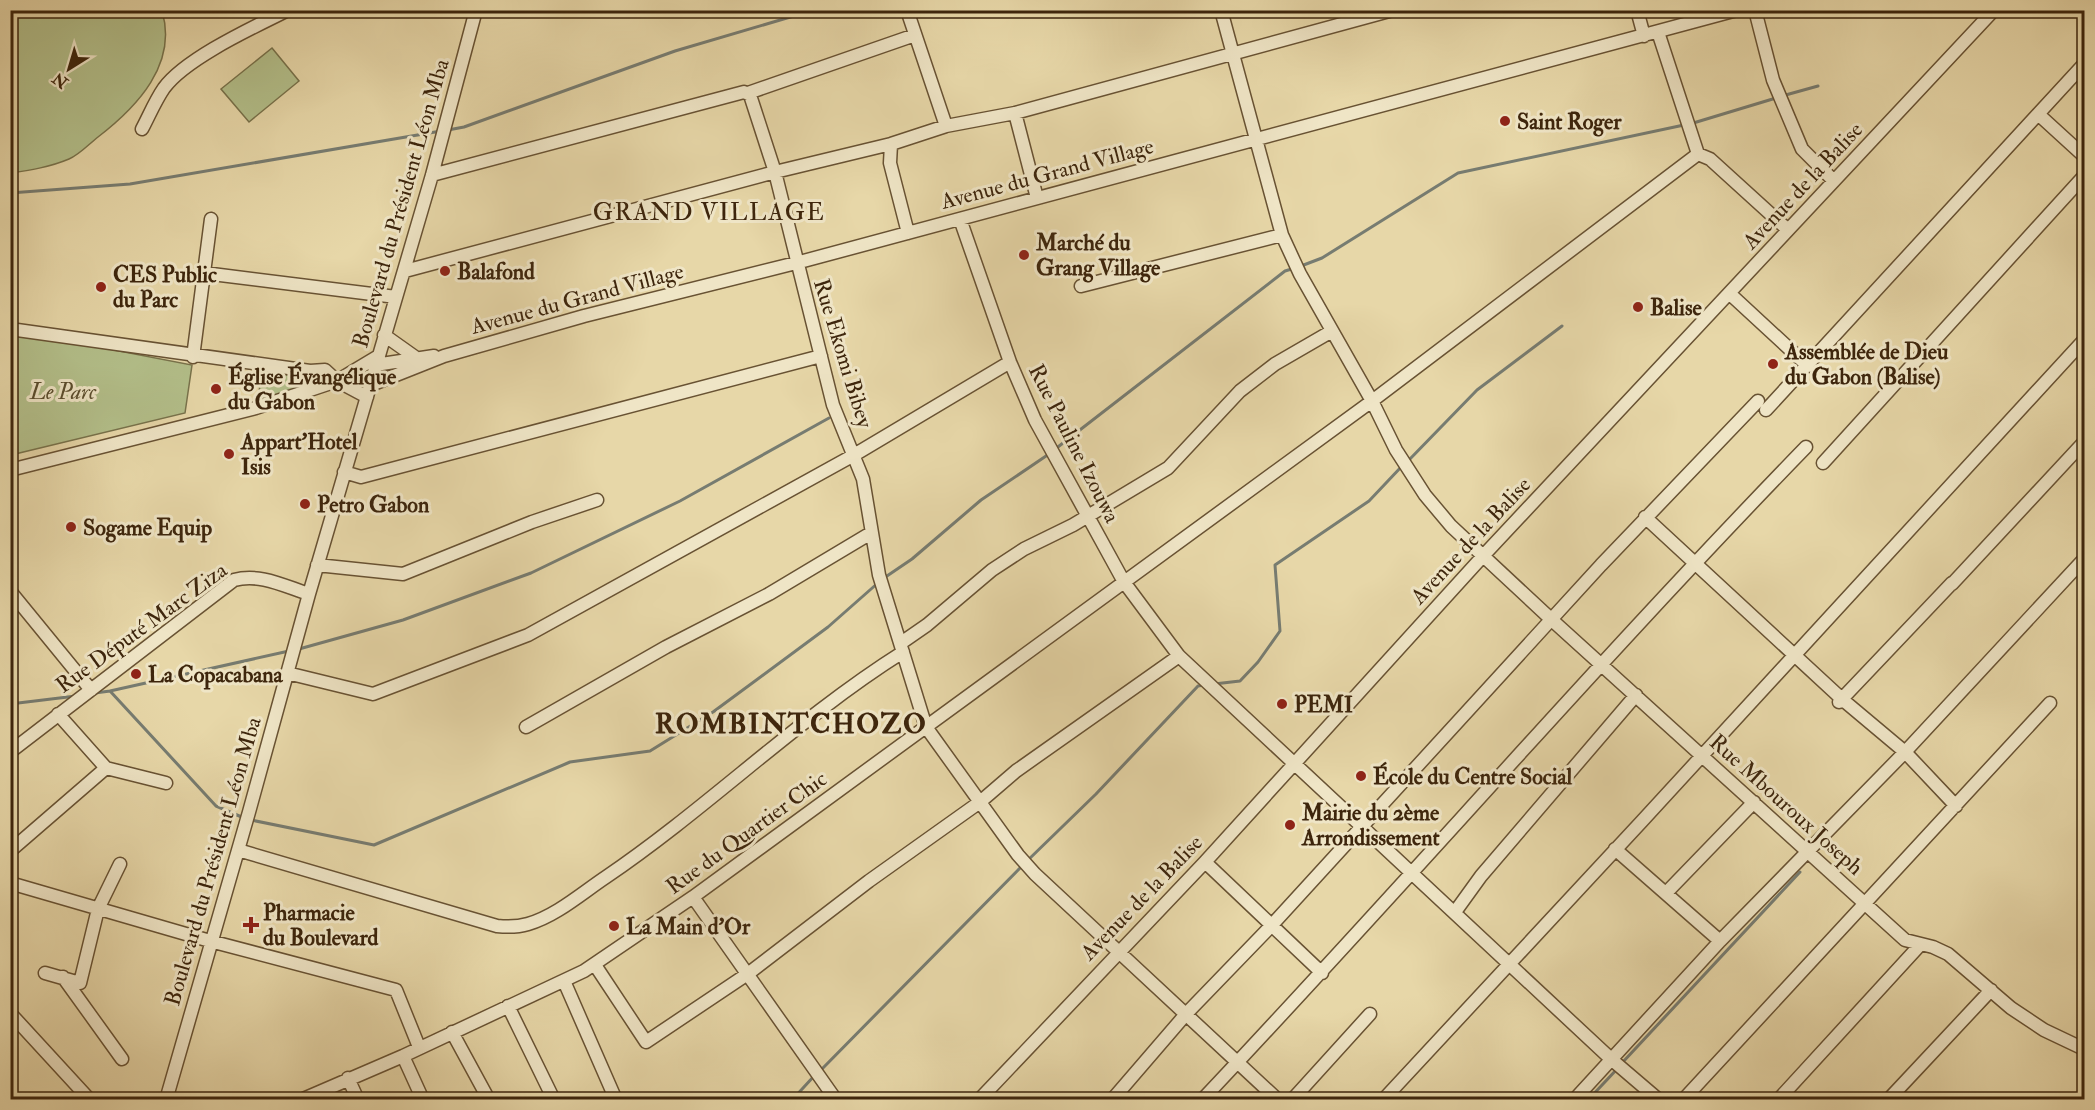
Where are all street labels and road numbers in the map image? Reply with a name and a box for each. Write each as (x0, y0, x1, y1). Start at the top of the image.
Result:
street label: Boulevard du Président Léon Mba (346, 55, 456, 351)
street label: Avenue de la Balise (1736, 116, 1869, 256)
street label: Avenue du Grand Village (937, 132, 1157, 216)
street label: Avenue du Grand Village (467, 257, 687, 341)
street label: Rue Ekomi Bibey (807, 275, 879, 432)
street label: Rue Pauline Izouwa (1022, 360, 1127, 528)
street label: Avenue de la Balise (1404, 471, 1537, 611)
street label: Rue Député Marc Ziza (50, 556, 234, 700)
street label: Boulevard du Président Léon Mba (158, 713, 268, 1009)
street label: Rue Mbouroux Joseph (1703, 728, 1869, 882)
street label: Rue du Quartier Chic (661, 765, 833, 901)
street label: Avenue de la Balise (1074, 829, 1209, 967)

